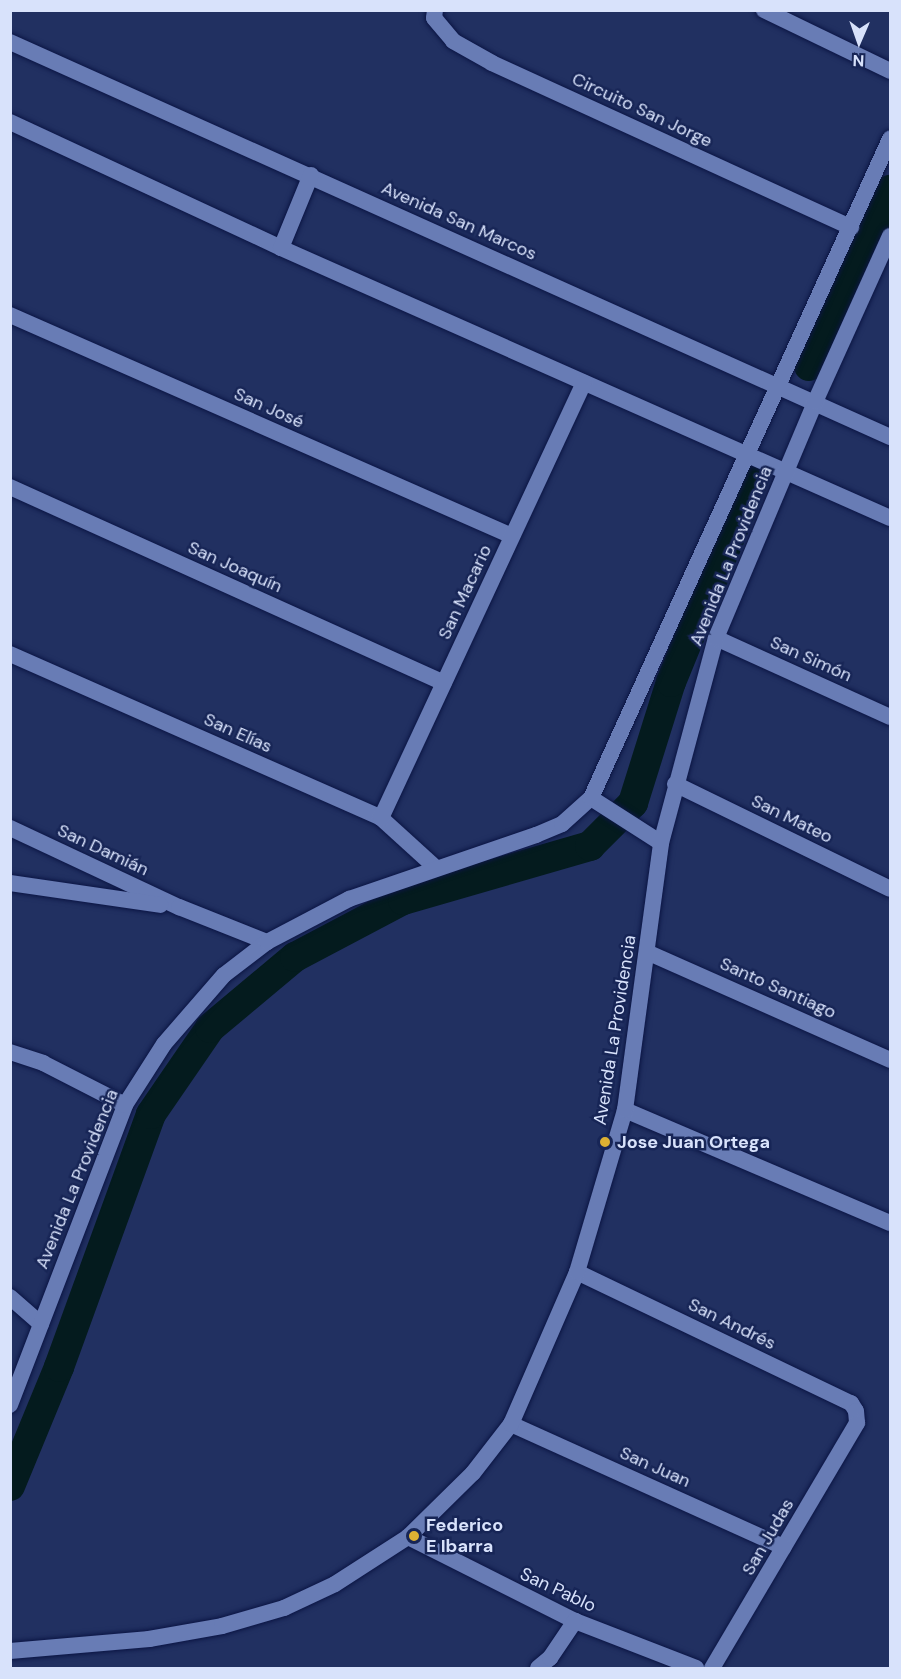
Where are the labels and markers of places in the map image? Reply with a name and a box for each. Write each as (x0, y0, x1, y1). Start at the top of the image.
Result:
place label: Jose Juan Ortega (617, 1131, 770, 1153)
marker: Jose Juan Ortega (598, 1135, 612, 1149)
place label: Federico E Ibarra (426, 1515, 503, 1558)
marker: Federico E Ibarra (407, 1529, 421, 1543)

